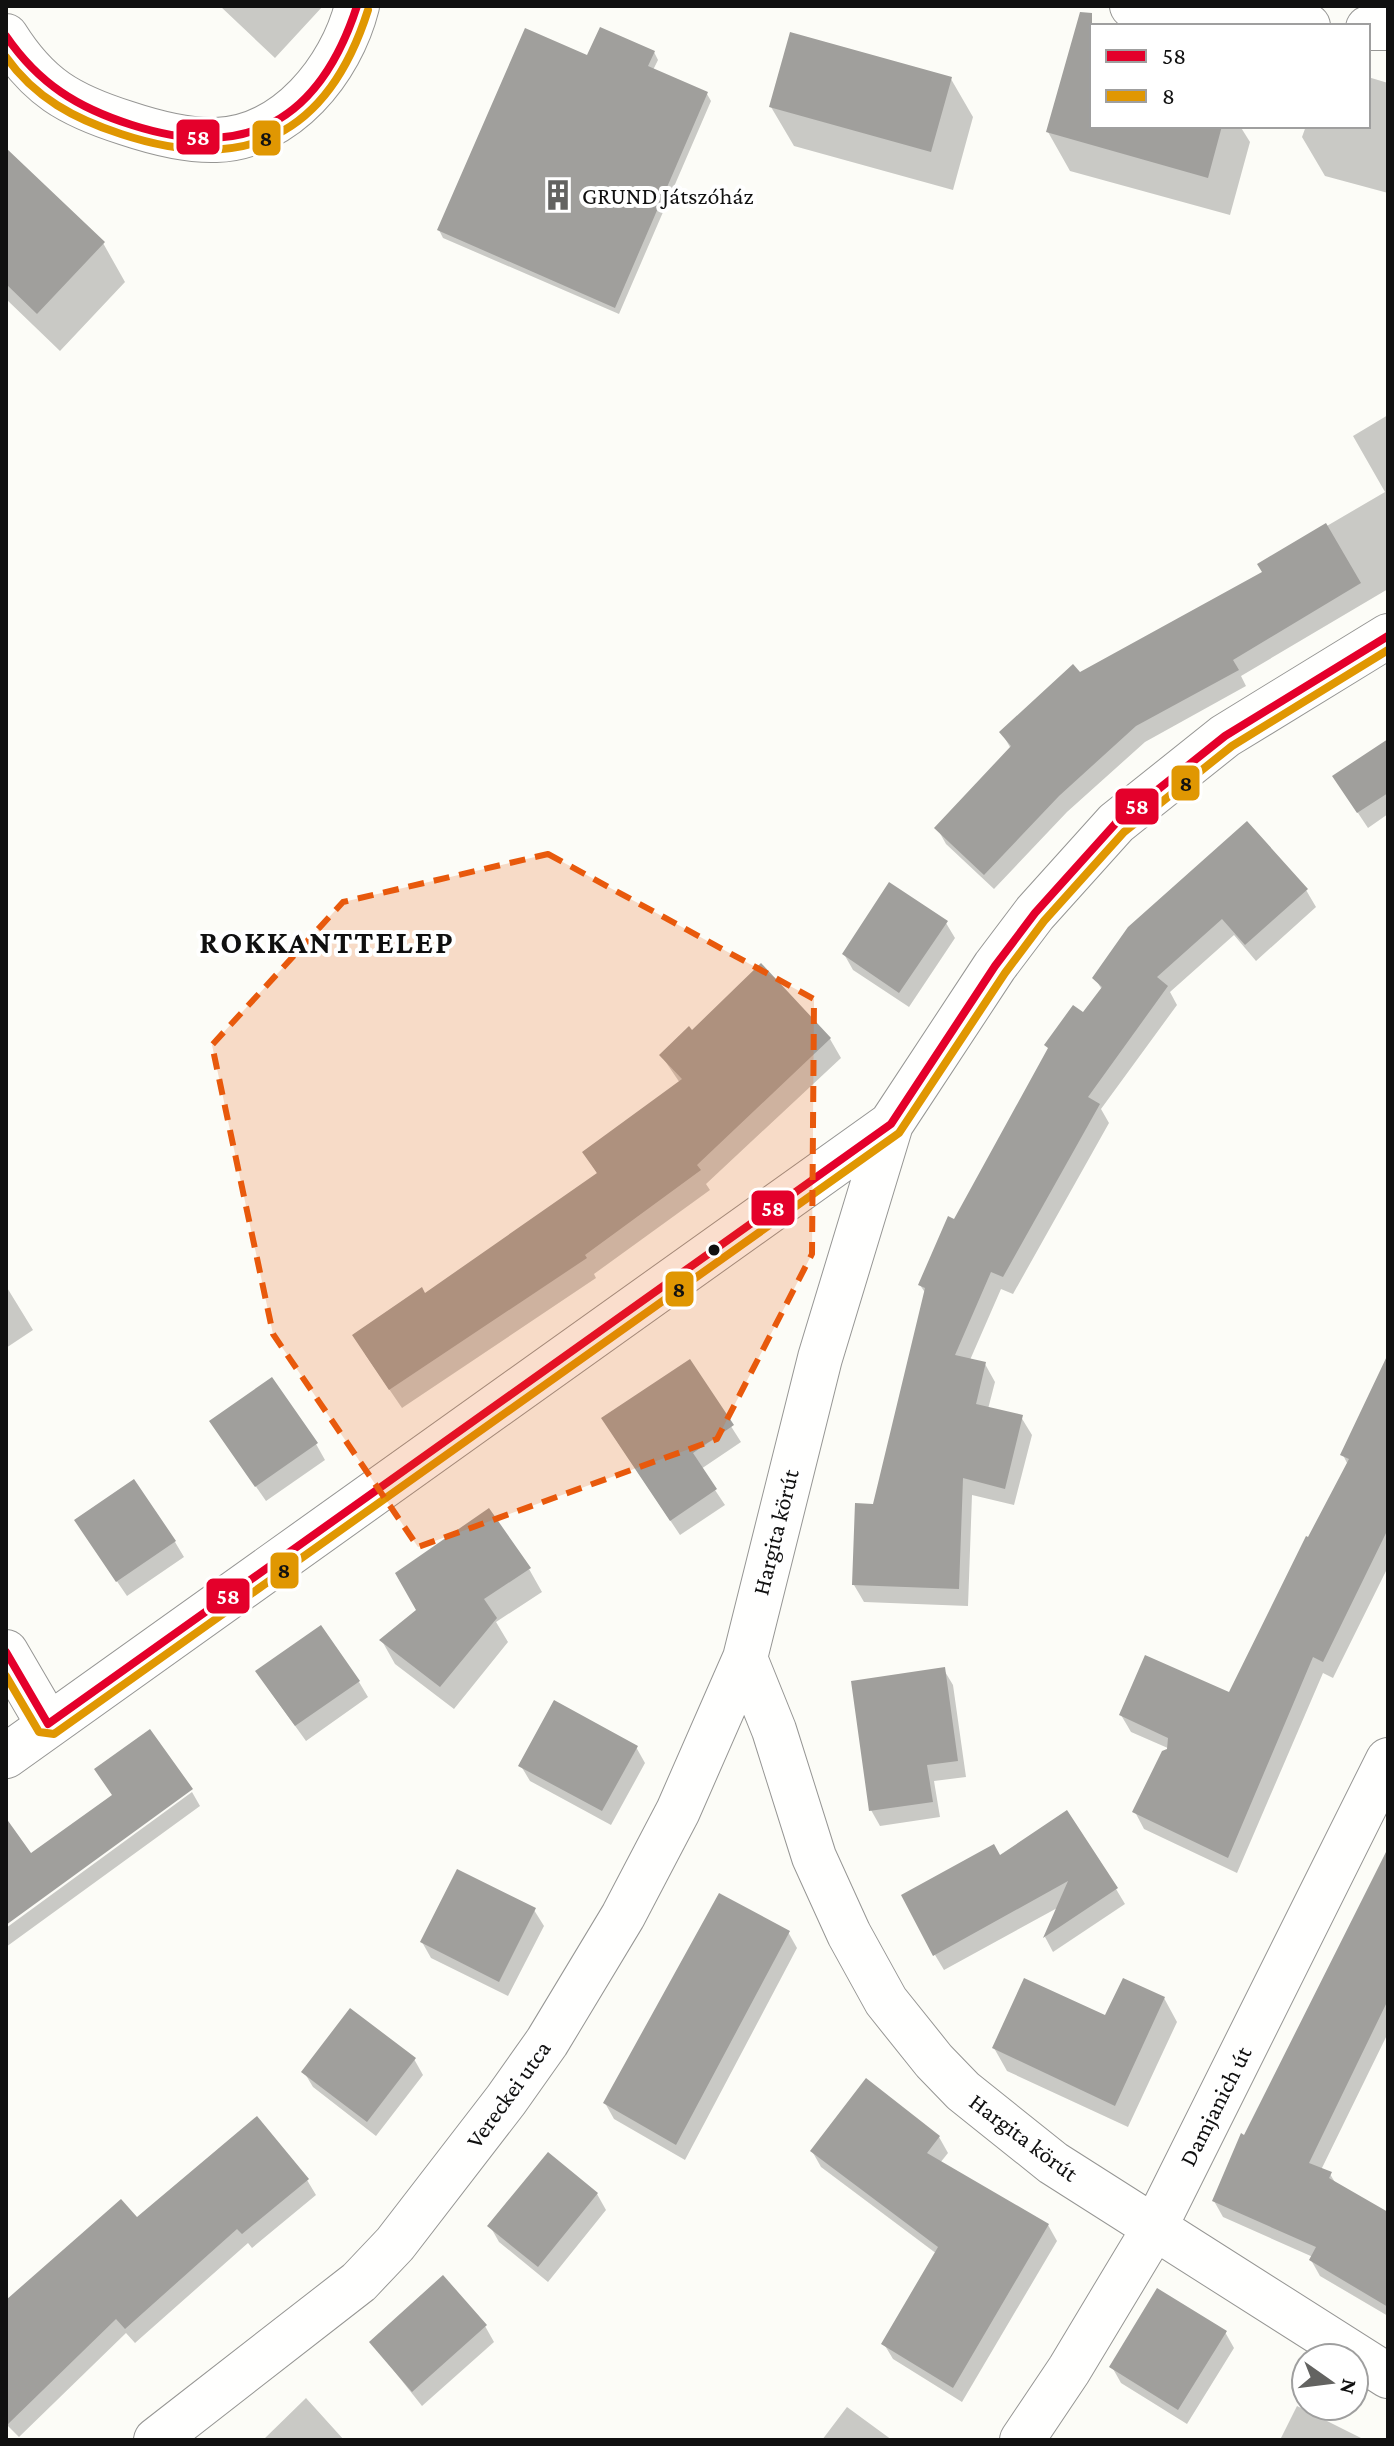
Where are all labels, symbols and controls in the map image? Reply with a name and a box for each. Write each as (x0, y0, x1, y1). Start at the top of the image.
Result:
legend (1090, 24, 1370, 128)
text: 58 (1162, 42, 1186, 69)
text: 8 (1162, 82, 1175, 109)
line badge: 58 (175, 118, 221, 156)
line badge: 8 (251, 119, 282, 157)
text: 58 (186, 125, 210, 150)
text: 8 (260, 126, 272, 151)
building icon: GRUND Játszóház (541, 178, 575, 212)
place label: GRUND Játszóház (582, 182, 754, 209)
line badge: 8 (1170, 764, 1201, 802)
text: 8 (1180, 771, 1192, 796)
line badge: 58 (1114, 787, 1160, 826)
text: 58 (1125, 794, 1149, 819)
district label: ROKKANTTELEP (199, 924, 455, 960)
line badge: 58 (750, 1189, 796, 1227)
text: 58 (761, 1196, 785, 1221)
unlabelled marker (706, 1242, 722, 1258)
line badge: 8 (664, 1270, 695, 1308)
text: 8 (673, 1277, 685, 1302)
street label: Hargita körút (746, 1465, 804, 1598)
line badge: 8 (269, 1551, 300, 1590)
text: 8 (278, 1558, 290, 1583)
line badge: 58 (205, 1577, 251, 1615)
text: 58 (216, 1584, 240, 1609)
street label: Vereckei utca (460, 2035, 556, 2153)
street label: Damjanich út (1173, 2041, 1257, 2170)
street label: Hargita körút (964, 2087, 1084, 2187)
north arrow (1290, 2342, 1370, 2422)
text: N (1335, 2376, 1363, 2397)

